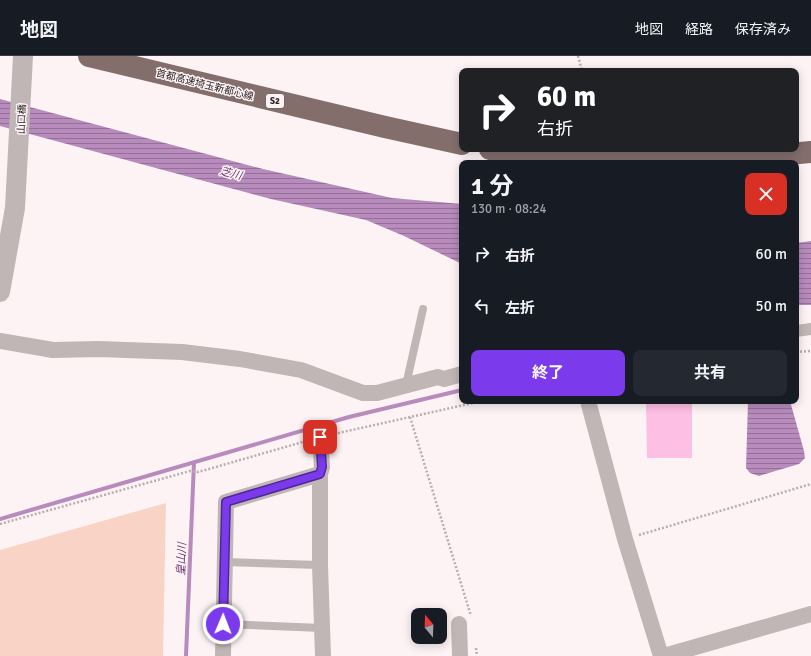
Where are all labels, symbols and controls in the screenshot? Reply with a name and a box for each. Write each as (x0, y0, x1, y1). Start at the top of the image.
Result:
text: 地図 (20, 18, 58, 42)
text: 地図 (635, 21, 663, 38)
text: 経路 (685, 21, 713, 38)
text: 保存済み (735, 21, 791, 38)
street label: 首都高速埼玉新都心線 (155, 67, 255, 103)
text: 60 m (537, 80, 596, 114)
icon: right (471, 84, 523, 136)
road number: S2 (266, 94, 284, 108)
street label: 山口橋 (15, 104, 29, 134)
text: 右折 (537, 118, 573, 140)
water label: 芝川 (219, 164, 244, 183)
text: 1 分 (471, 171, 513, 201)
button: close (745, 173, 787, 215)
text: 130 m · 08:24 (471, 201, 547, 217)
icon: right (471, 243, 493, 265)
text: 60 m (756, 245, 787, 263)
text: 右折 (505, 247, 535, 265)
icon: left (471, 295, 493, 317)
text: 50 m (756, 297, 787, 315)
text: 左折 (505, 299, 535, 317)
button: 終了 (471, 350, 625, 396)
button: 共有 (633, 350, 787, 396)
pin (303, 420, 337, 454)
icon: arrive (309, 426, 331, 448)
water label: 皇山川 (174, 541, 189, 576)
position arrow (202, 603, 244, 645)
north arrow (411, 608, 447, 644)
map controls (411, 608, 447, 644)

